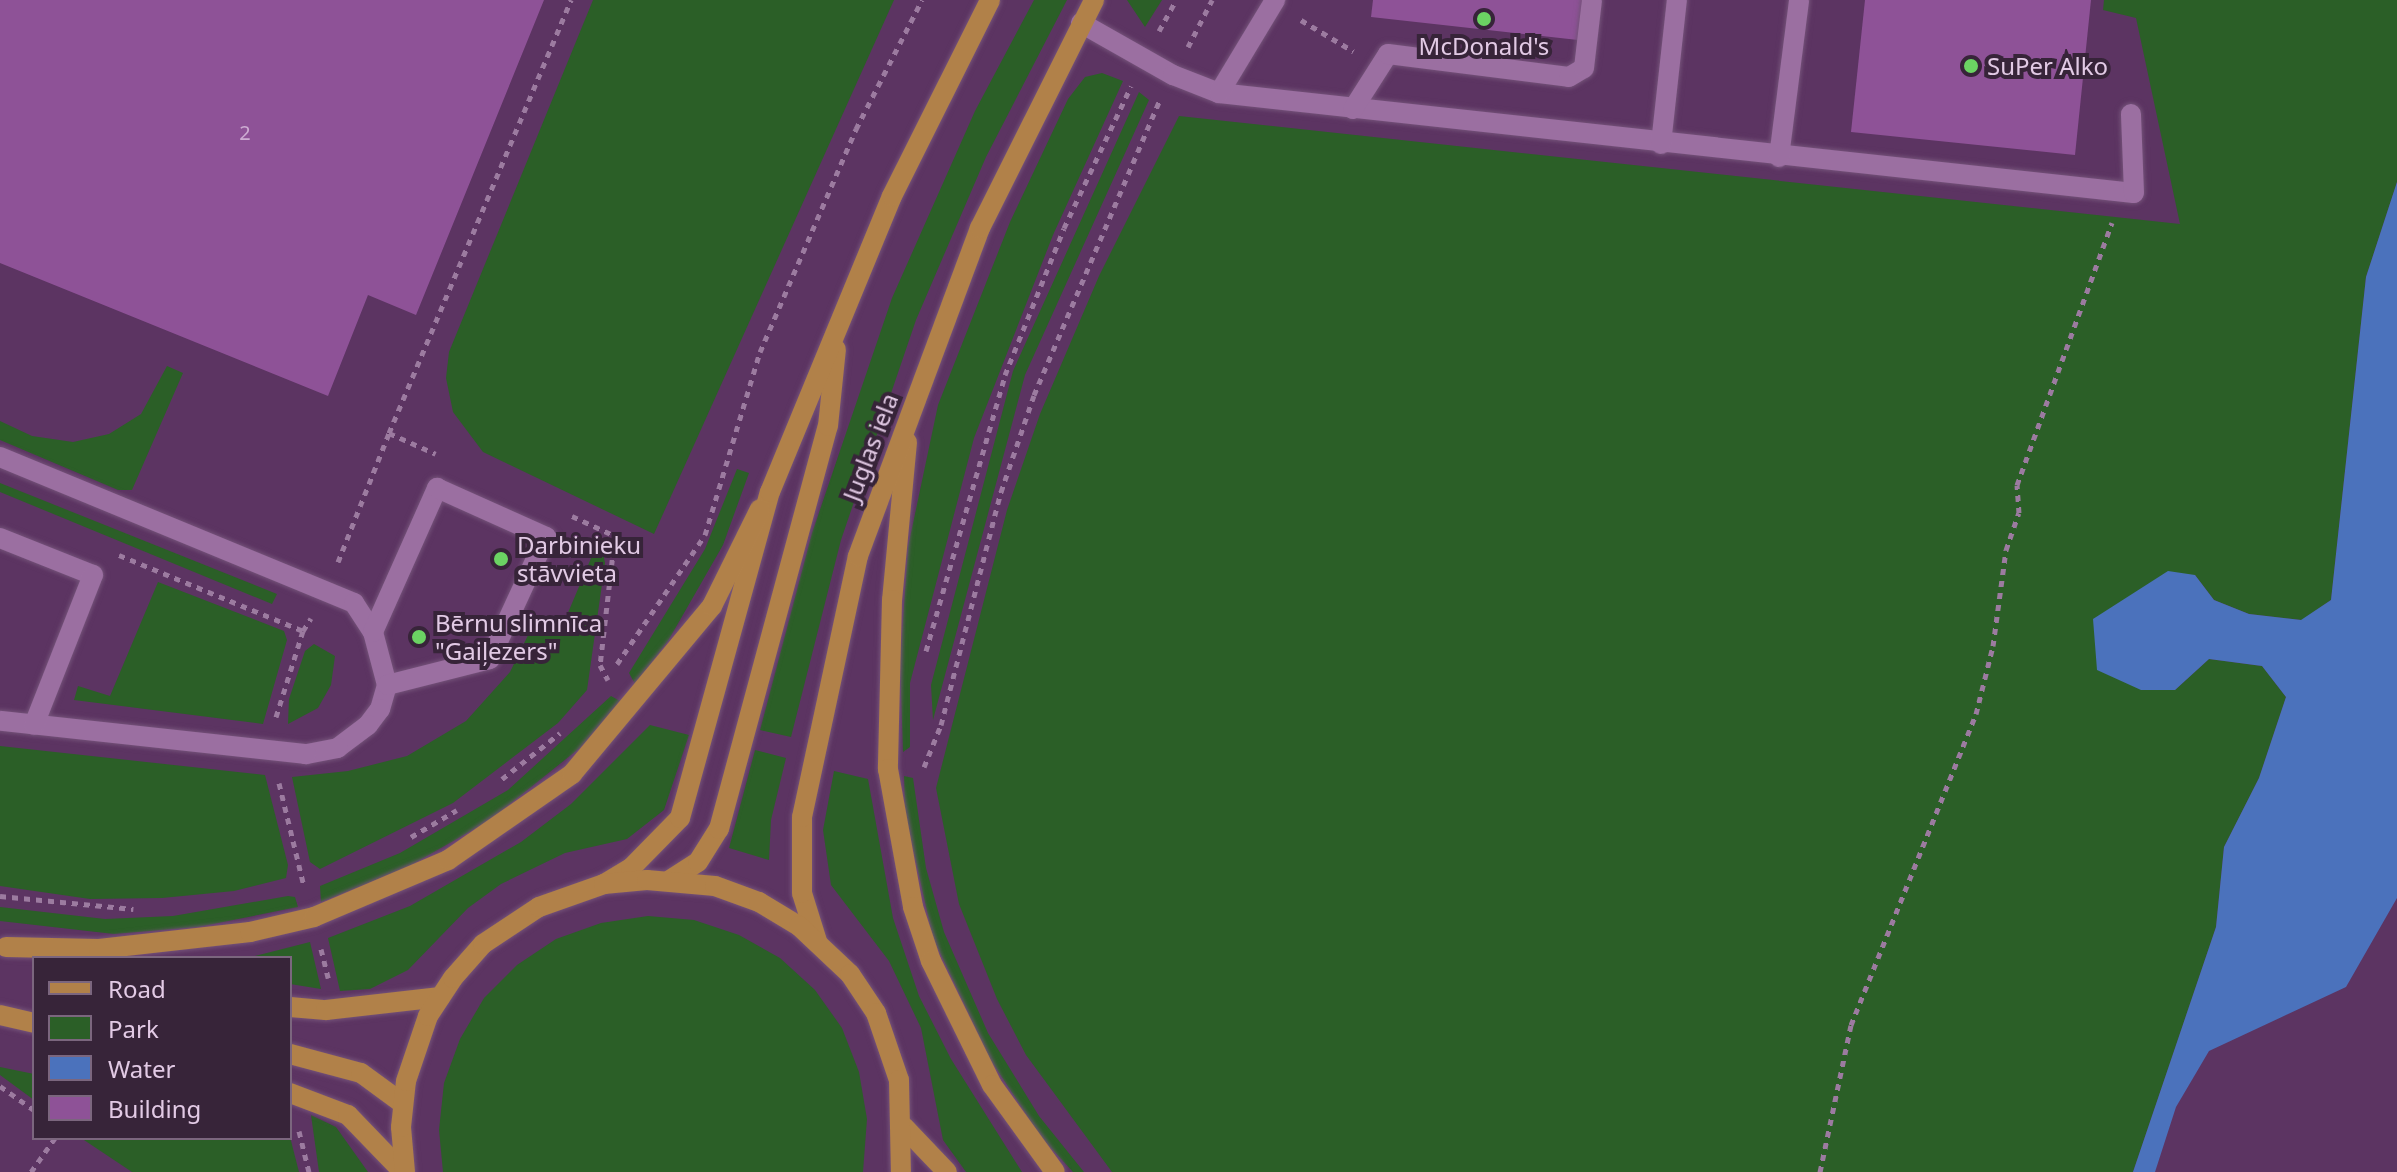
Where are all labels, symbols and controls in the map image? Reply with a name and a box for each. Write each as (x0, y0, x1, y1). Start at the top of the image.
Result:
marker: McDonald's (1475, 10, 1493, 28)
place label: McDonald's (1419, 32, 1549, 60)
place label: SuPer Alko (1987, 52, 2108, 80)
marker: SuPer Alko (1962, 57, 1980, 75)
house number: 2 (239, 120, 251, 144)
street label: Juglas iela (836, 389, 904, 505)
place label: Darbinieku stāvvieta (517, 531, 641, 587)
marker: Darbinieku stāvvieta (492, 550, 510, 568)
place label: Bērnu slimnīca "Gaiļezers" (435, 609, 602, 665)
marker: Bērnu slimnīca "Gaiļezers" (410, 628, 428, 646)
legend (32, 956, 292, 1140)
text: Road (108, 972, 166, 1005)
text: Park (108, 1012, 159, 1045)
text: Water (108, 1052, 175, 1085)
text: Building (108, 1092, 201, 1125)

